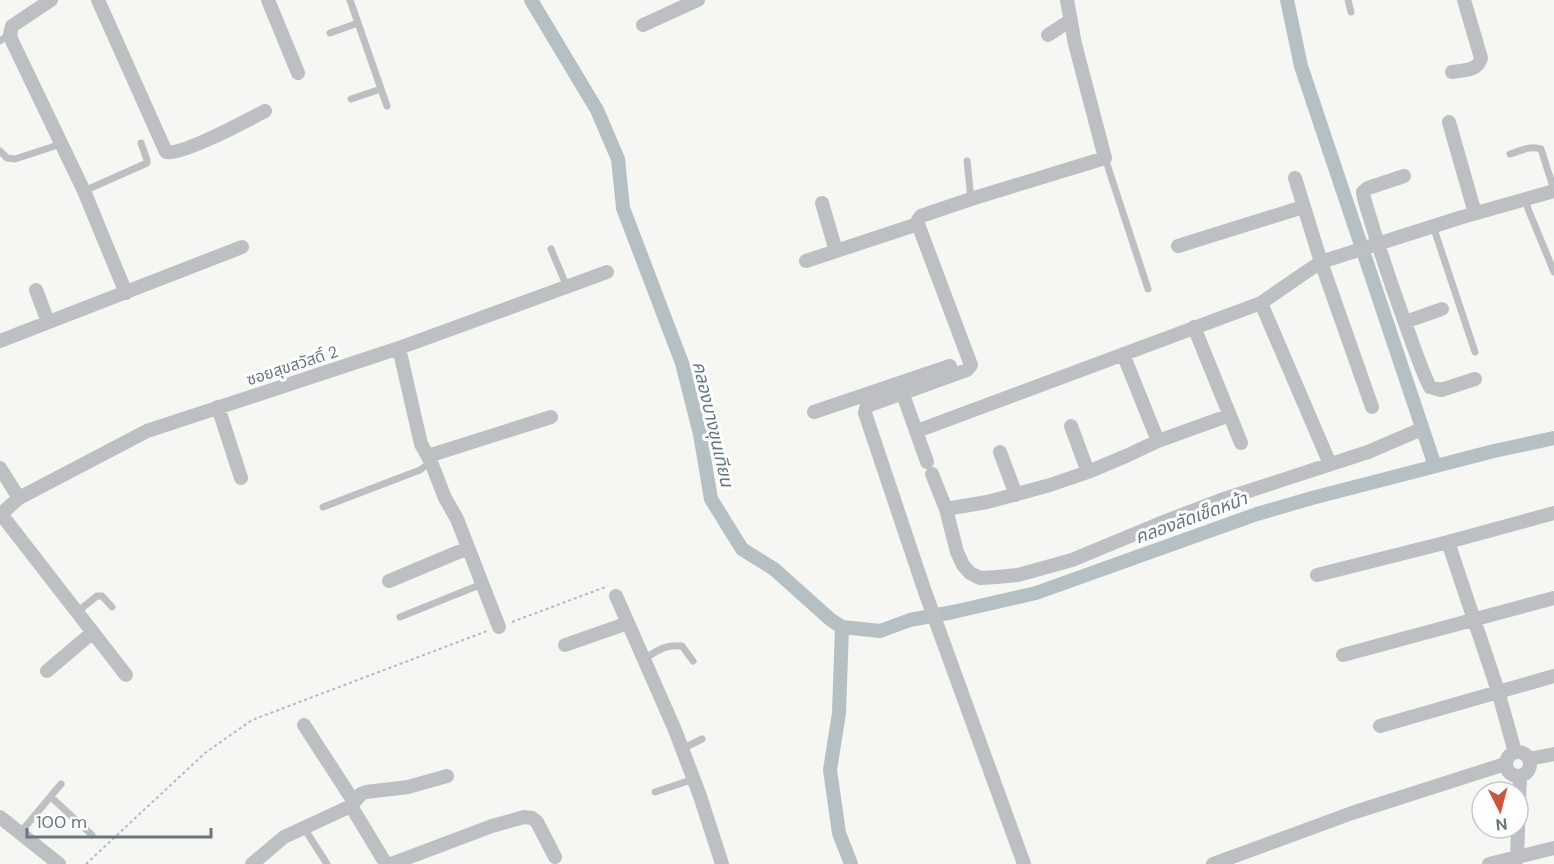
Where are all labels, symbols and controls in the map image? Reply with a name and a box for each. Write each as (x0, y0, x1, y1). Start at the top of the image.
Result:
street label: ซอยสุขสวัสดิ์ 2 (244, 341, 341, 390)
water label: คลองบางขุนเทียน (687, 359, 739, 490)
water label: คลองลัดเช็ดหน้า (1132, 486, 1251, 549)
north arrow (1470, 780, 1530, 840)
scale bar (27, 801, 212, 839)
text: 100 m (36, 810, 87, 834)
text: N (1495, 813, 1508, 835)

